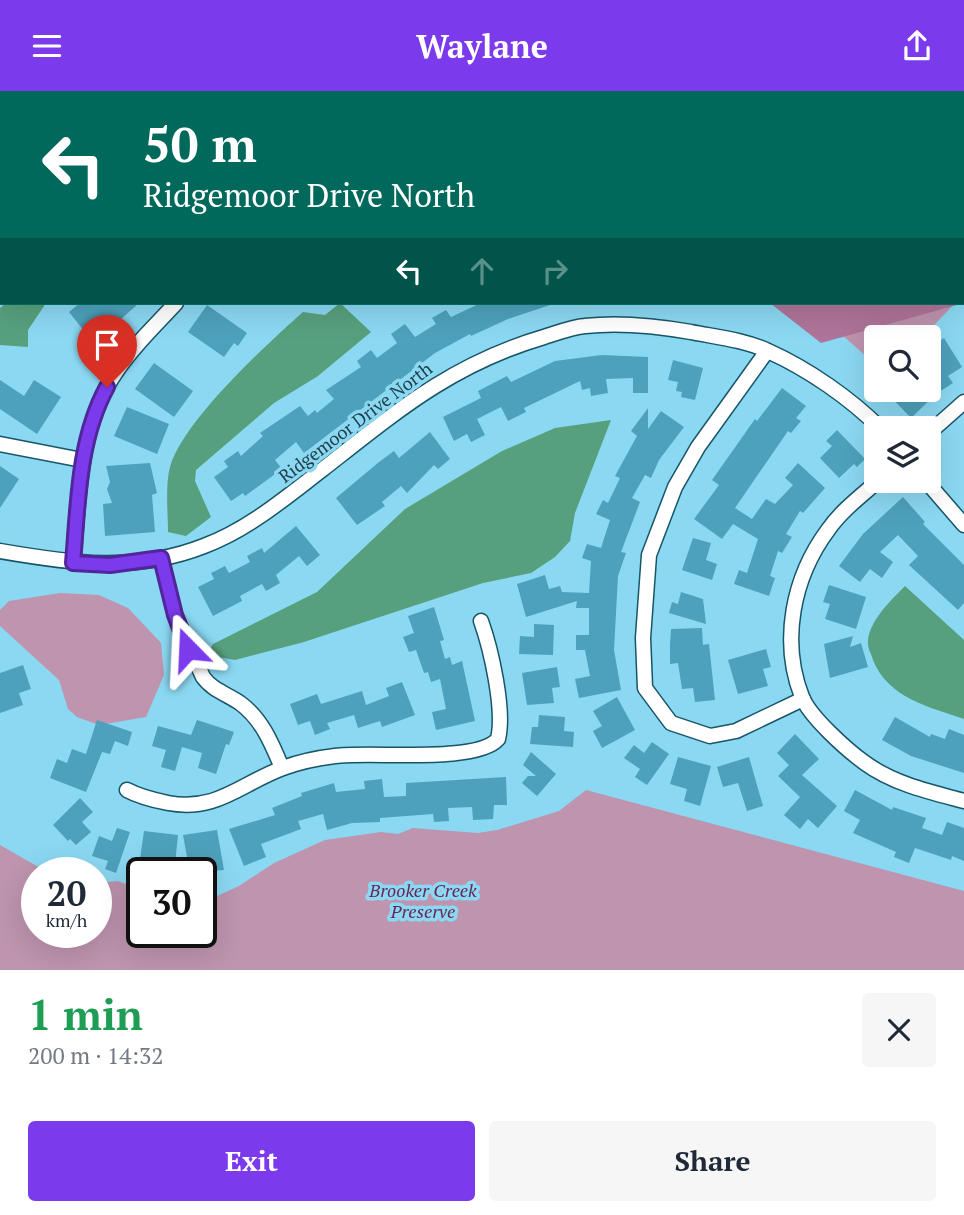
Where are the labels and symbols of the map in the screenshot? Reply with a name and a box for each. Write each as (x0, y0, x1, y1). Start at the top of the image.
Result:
pin (77, 315, 137, 387)
street label: Ridgemoor Drive North (273, 356, 437, 488)
position arrow (151, 612, 225, 686)
speed limit sign: 30 (126, 857, 217, 948)
park label: Brooker Creek Preserve (368, 878, 477, 923)

